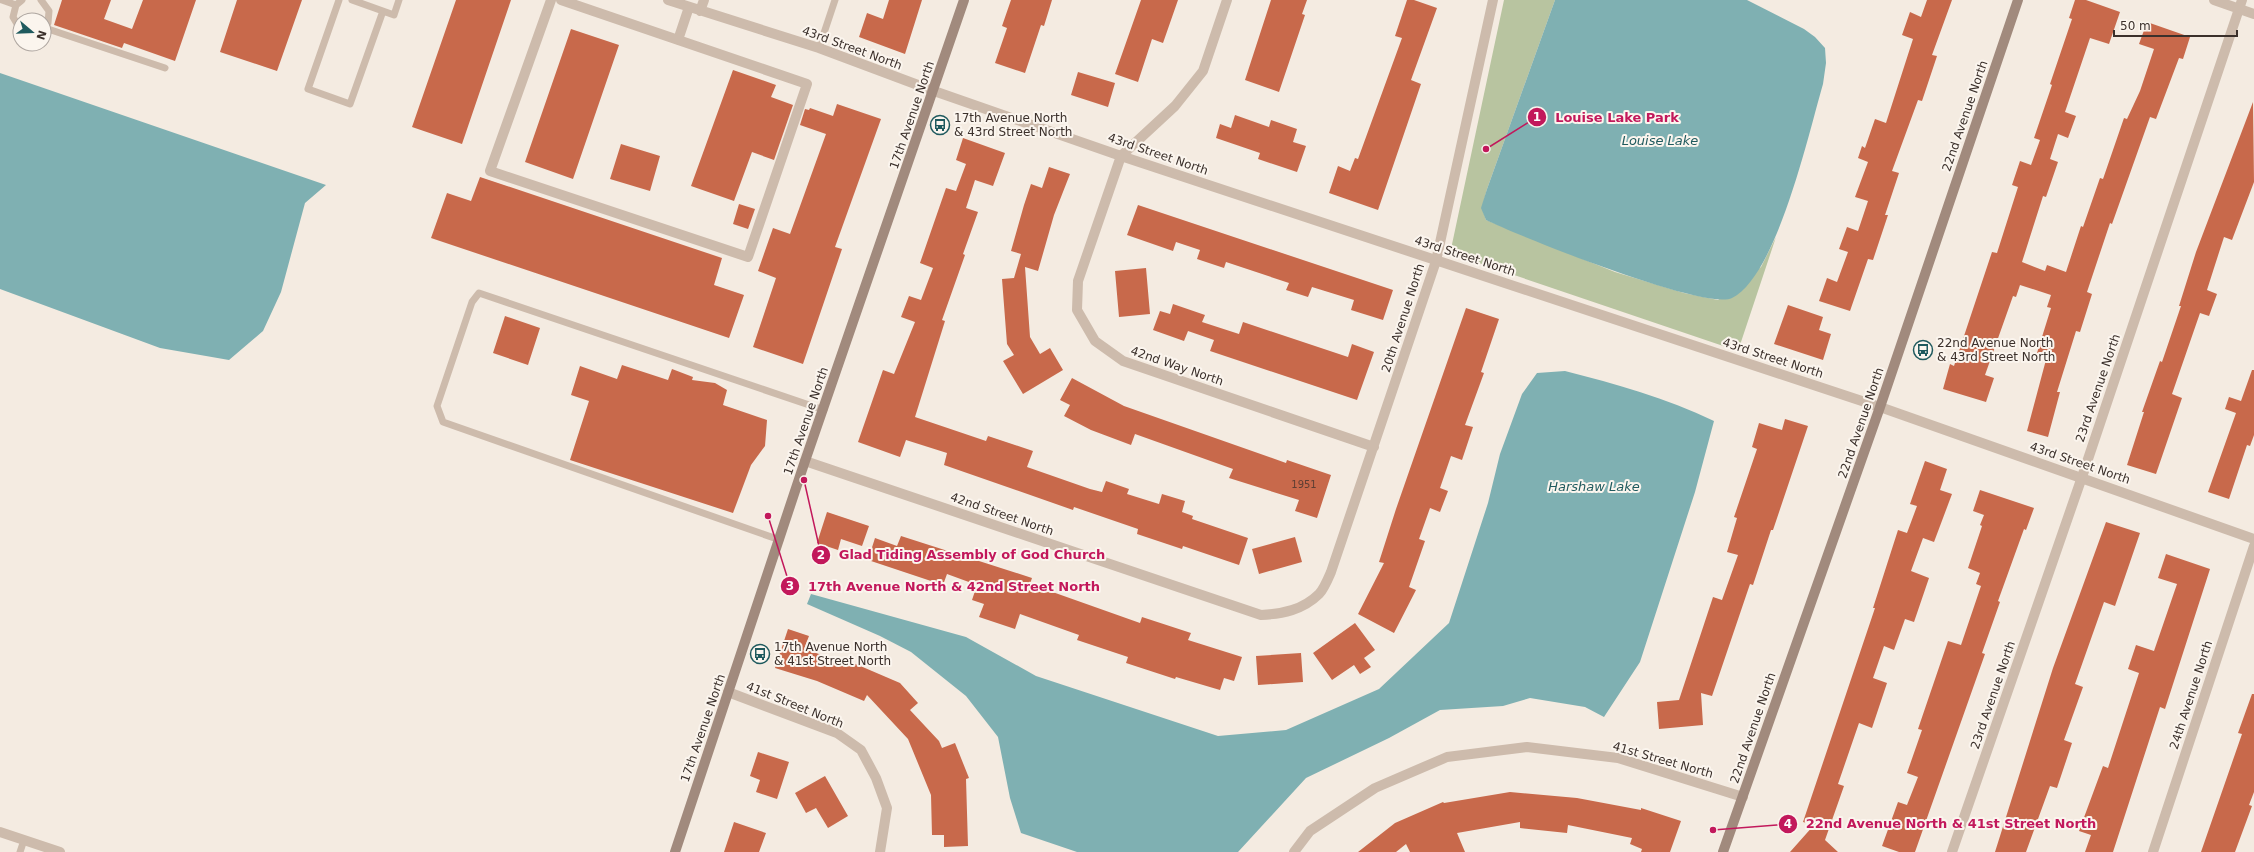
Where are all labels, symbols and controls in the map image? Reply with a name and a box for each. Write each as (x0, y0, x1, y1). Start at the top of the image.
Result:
north arrow (12, 12, 52, 52)
scale bar (2114, 12, 2237, 38)
text: 50 m (2120, 19, 2151, 33)
street label: 43rd Street North (800, 23, 904, 73)
text: N (33, 29, 49, 42)
street label: 17th Avenue North (887, 59, 937, 171)
street label: 22nd Avenue North (1939, 59, 1991, 173)
callout: Louise Lake Park (1527, 104, 1687, 129)
text: 1 (1533, 110, 1541, 124)
text: Louise Lake Park (1555, 110, 1679, 125)
place label: 17th Avenue North & 43rd Street North (954, 111, 1072, 139)
bus stop icon: 17th Avenue North & 43rd Street North (929, 114, 951, 136)
street label: 43rd Street North (1106, 130, 1210, 178)
water label: Louise Lake (1622, 133, 1698, 148)
street label: 43rd Street North (1413, 233, 1517, 279)
street label: 20th Avenue North (1379, 262, 1427, 374)
street label: 23rd Avenue North (2073, 332, 2123, 444)
street label: 43rd Street North (1721, 335, 1825, 381)
place label: 22nd Avenue North & 43rd Street North (1937, 336, 2055, 364)
bus stop icon: 22nd Avenue North & 43rd Street North (1912, 339, 1934, 361)
street label: 42nd Way North (1129, 344, 1225, 388)
street label: 17th Avenue North (781, 365, 831, 477)
street label: 22nd Avenue North (1835, 366, 1887, 480)
street label: 43rd Street North (2028, 439, 2132, 487)
house number: 1951 (1291, 479, 1317, 490)
water label: Harshaw Lake (1548, 479, 1640, 494)
street label: 42nd Street North (949, 490, 1055, 538)
callout: Glad Tiding Assembly of God Church (811, 542, 1114, 567)
text: Glad Tiding Assembly of God Church (839, 547, 1105, 562)
text: 2 (817, 548, 825, 562)
callout: 17th Avenue North & 42nd Street North (780, 574, 1108, 599)
text: 3 (786, 579, 794, 593)
text: 17th Avenue North & 42nd Street North (808, 579, 1100, 594)
street label: 23rd Avenue North (1968, 639, 2018, 751)
street label: 24th Avenue North (2167, 639, 2215, 751)
place label: 17th Avenue North & 41st Street North (774, 640, 891, 668)
bus stop icon: 17th Avenue North & 41st Street North (749, 643, 771, 665)
street label: 22nd Avenue North (1727, 671, 1779, 785)
street label: 17th Avenue North (678, 672, 728, 784)
street label: 41st Street North (744, 679, 846, 731)
street label: 41st Street North (1611, 739, 1715, 781)
callout: 22nd Avenue North & 41st Street North (1778, 811, 2105, 836)
text: 22nd Avenue North & 41st Street North (1806, 816, 2096, 831)
text: 4 (1784, 817, 1792, 831)

